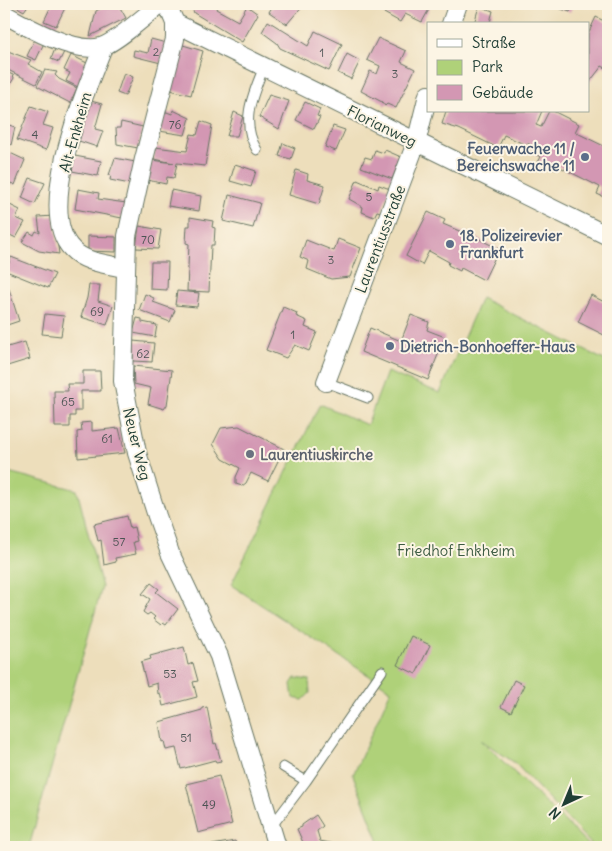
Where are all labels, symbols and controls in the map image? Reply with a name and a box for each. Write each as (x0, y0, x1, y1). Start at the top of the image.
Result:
legend (427, 22, 590, 112)
text: Straße (472, 33, 516, 52)
house number: 2 (153, 44, 160, 59)
house number: 1 (320, 45, 324, 60)
text: Park (472, 57, 503, 76)
house number: 3 (392, 66, 399, 81)
text: Gebäude (472, 83, 533, 102)
street label: Alt-Enkheim (55, 90, 95, 174)
street label: Florianweg (344, 101, 420, 151)
house number: 76 (169, 117, 181, 132)
house number: 4 (32, 127, 39, 142)
place label: Feuerwache 11 / Bereichswache 11 (457, 139, 575, 175)
marker: Feuerwache 11 / Bereichswache 11 (579, 151, 591, 163)
street label: Laurentiusstraße (351, 182, 409, 296)
house number: 5 (366, 189, 373, 204)
place label: 18. Polizeirevier Frankfurt (460, 226, 563, 262)
house number: 70 (141, 232, 155, 247)
marker: 18. Polizeirevier Frankfurt (444, 238, 456, 250)
house number: 3 (328, 252, 335, 267)
house number: 69 (90, 304, 104, 319)
house number: 1 (291, 327, 295, 342)
place label: Dietrich-Bonhoeffer-Haus (400, 337, 575, 356)
marker: Dietrich-Bonhoeffer-Haus (384, 340, 396, 352)
house number: 62 (136, 346, 150, 361)
house number: 65 (61, 394, 75, 409)
street label: Neuer Weg (119, 406, 155, 482)
house number: 61 (101, 431, 113, 446)
place label: Laurentiuskirche (260, 445, 373, 464)
marker: Laurentiuskirche (244, 448, 256, 460)
house number: 57 (113, 534, 126, 549)
park label: Friedhof Enkheim (397, 541, 515, 560)
house number: 53 (163, 666, 177, 681)
house number: 51 (180, 730, 192, 745)
north arrow (540, 778, 590, 828)
house number: 49 (202, 797, 216, 812)
text: N (545, 804, 565, 823)

